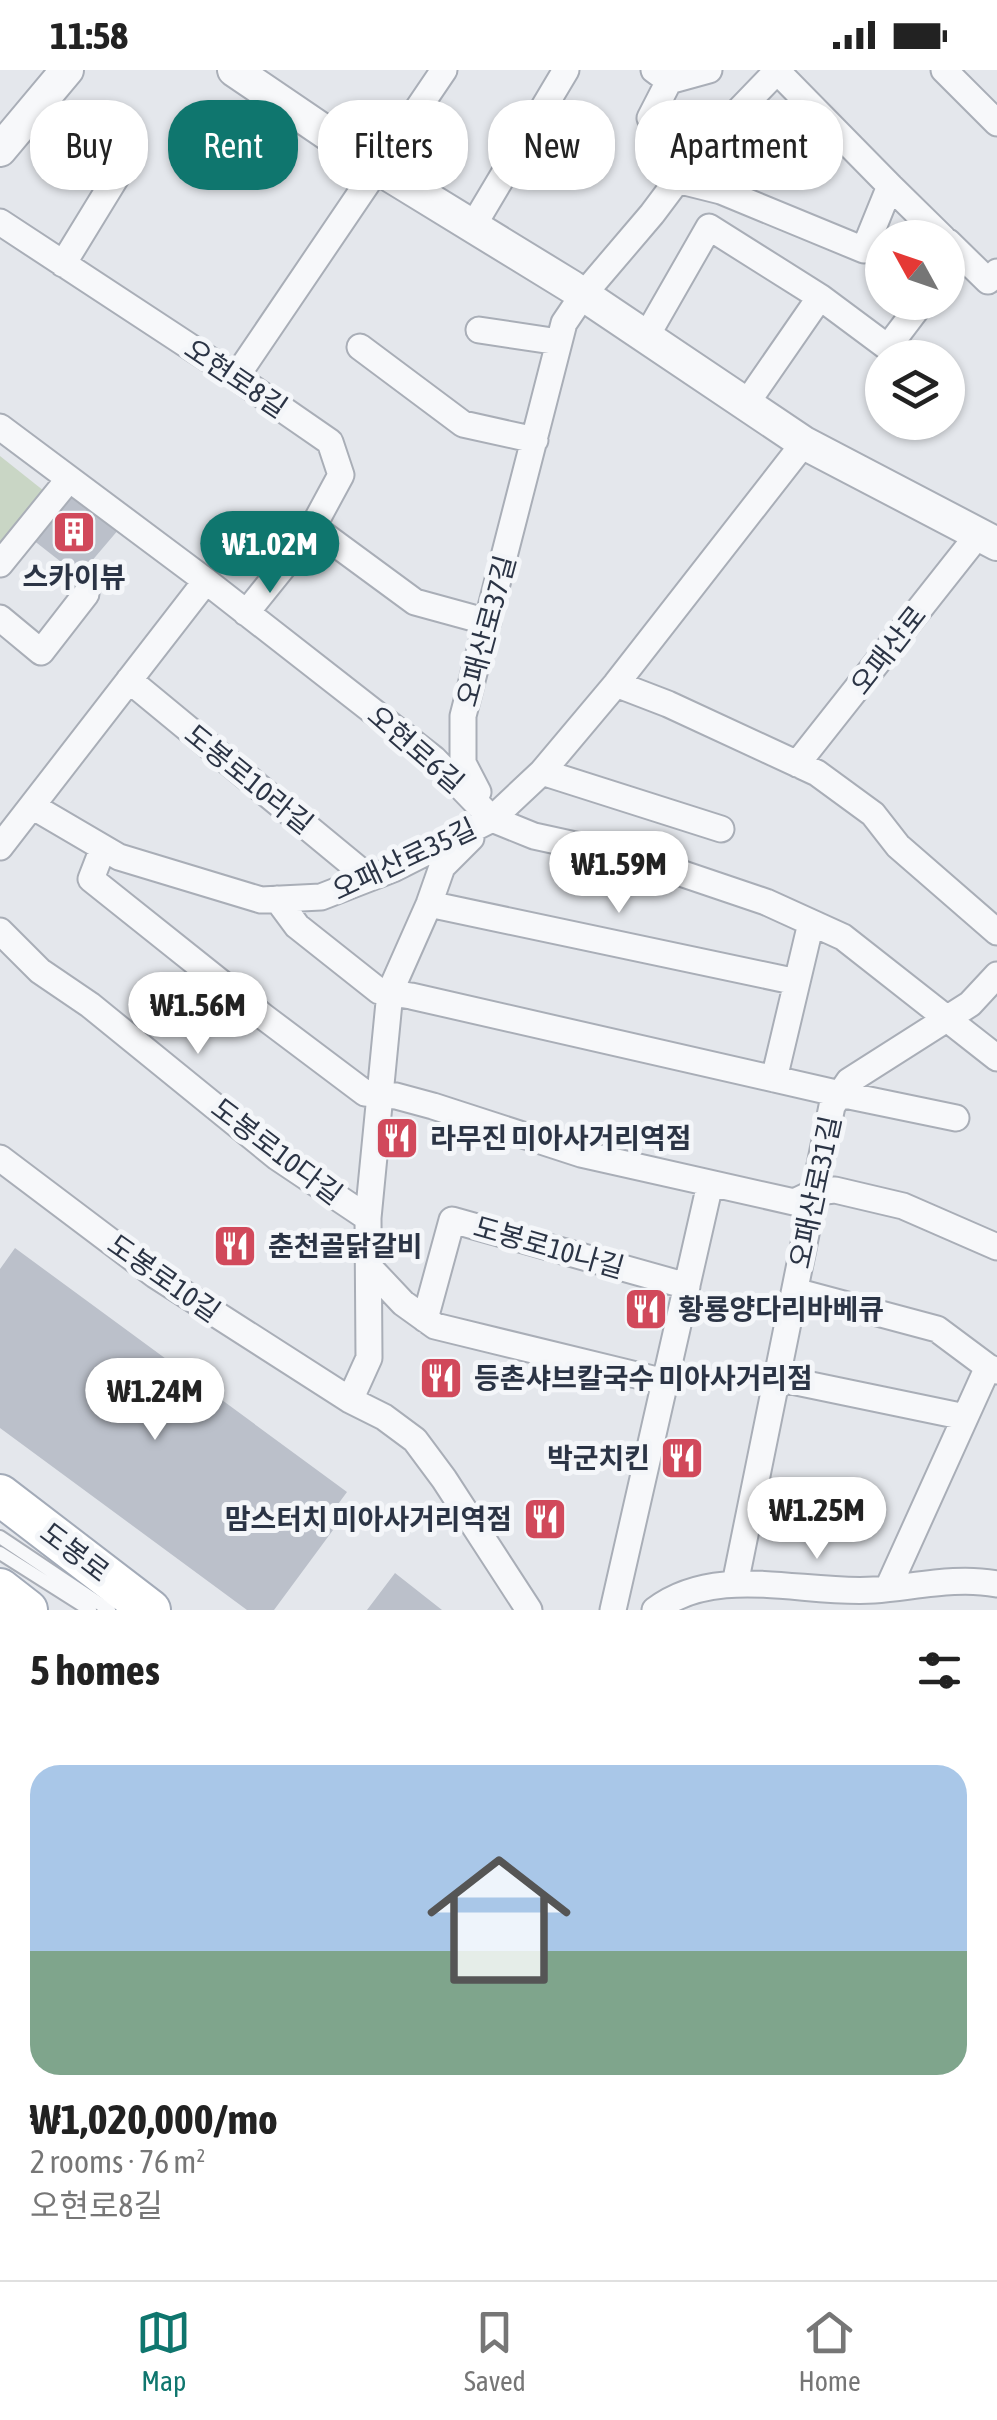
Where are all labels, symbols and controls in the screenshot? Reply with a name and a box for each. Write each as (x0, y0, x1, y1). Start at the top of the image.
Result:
text: 11:58 (50, 14, 128, 57)
chip: Buy (30, 100, 148, 190)
chip: Rent (168, 100, 298, 190)
chip: Filters (318, 100, 468, 190)
chip: New (488, 100, 615, 190)
chip: Apartment (635, 100, 843, 190)
north arrow (865, 220, 965, 320)
map controls (865, 220, 965, 440)
street label: 오현로8길 (179, 332, 293, 424)
button: layers (865, 340, 965, 440)
building icon: 스카이뷰 (51, 509, 97, 555)
pin: ₩1.02M (189, 511, 351, 596)
text: ₩1.02M (222, 525, 318, 562)
street label: 오패산로37길 (450, 552, 522, 710)
place label: 스카이뷰 (22, 561, 126, 593)
street label: 오패산로 (844, 600, 932, 700)
street label: 오현로6길 (362, 699, 470, 799)
street label: 도봉로10라길 (179, 718, 319, 840)
street label: 오패산로35길 (327, 812, 481, 906)
pin: ₩1.59M (538, 831, 700, 916)
text: ₩1.59M (571, 845, 667, 882)
pin: ₩1.56M (117, 972, 279, 1057)
text: ₩1.56M (150, 986, 246, 1023)
street label: 도봉로10다길 (205, 1092, 349, 1210)
street label: 오패산로31길 (783, 1113, 847, 1271)
restaurant icon: 라무진 미아사거리역점 (374, 1115, 420, 1161)
place label: 라무진 미아사거리역점 (430, 1122, 691, 1154)
street label: 도봉로10나길 (470, 1210, 628, 1284)
restaurant icon: 춘천골닭갈비 (212, 1223, 258, 1269)
street label: 도봉로10길 (102, 1228, 226, 1328)
place label: 춘천골닭갈비 (268, 1230, 423, 1262)
restaurant icon: 황룡양다리바베큐 (623, 1286, 669, 1332)
place label: 황룡양다리바베큐 (678, 1293, 884, 1325)
restaurant icon: 등촌샤브칼국수 미아사거리점 (418, 1355, 464, 1401)
pin: ₩1.24M (74, 1358, 236, 1443)
place label: 등촌샤브칼국수 미아사거리점 (474, 1362, 813, 1394)
text: ₩1.24M (107, 1372, 203, 1409)
restaurant icon: 박군치킨 (659, 1435, 705, 1481)
place label: 박군치킨 (547, 1442, 650, 1474)
pin: ₩1.25M (736, 1477, 898, 1562)
text: ₩1.25M (769, 1491, 865, 1528)
restaurant icon: 맘스터치 미아사거리역점 (522, 1496, 568, 1542)
place label: 맘스터치 미아사거리역점 (225, 1503, 512, 1535)
street label: 도봉로 (35, 1516, 115, 1588)
icon: filters (912, 1643, 967, 1698)
text: 5 homes (30, 1646, 160, 1694)
icon: home (409, 1830, 589, 2010)
text: ₩1,020,000/mo (30, 2095, 278, 2143)
text: 2 rooms · 76 m² (30, 2143, 205, 2180)
text: 오현로8길 (30, 2187, 163, 2224)
tab: Map (136, 2305, 191, 2397)
tab: Saved (464, 2305, 526, 2397)
tab: Home (798, 2305, 861, 2397)

